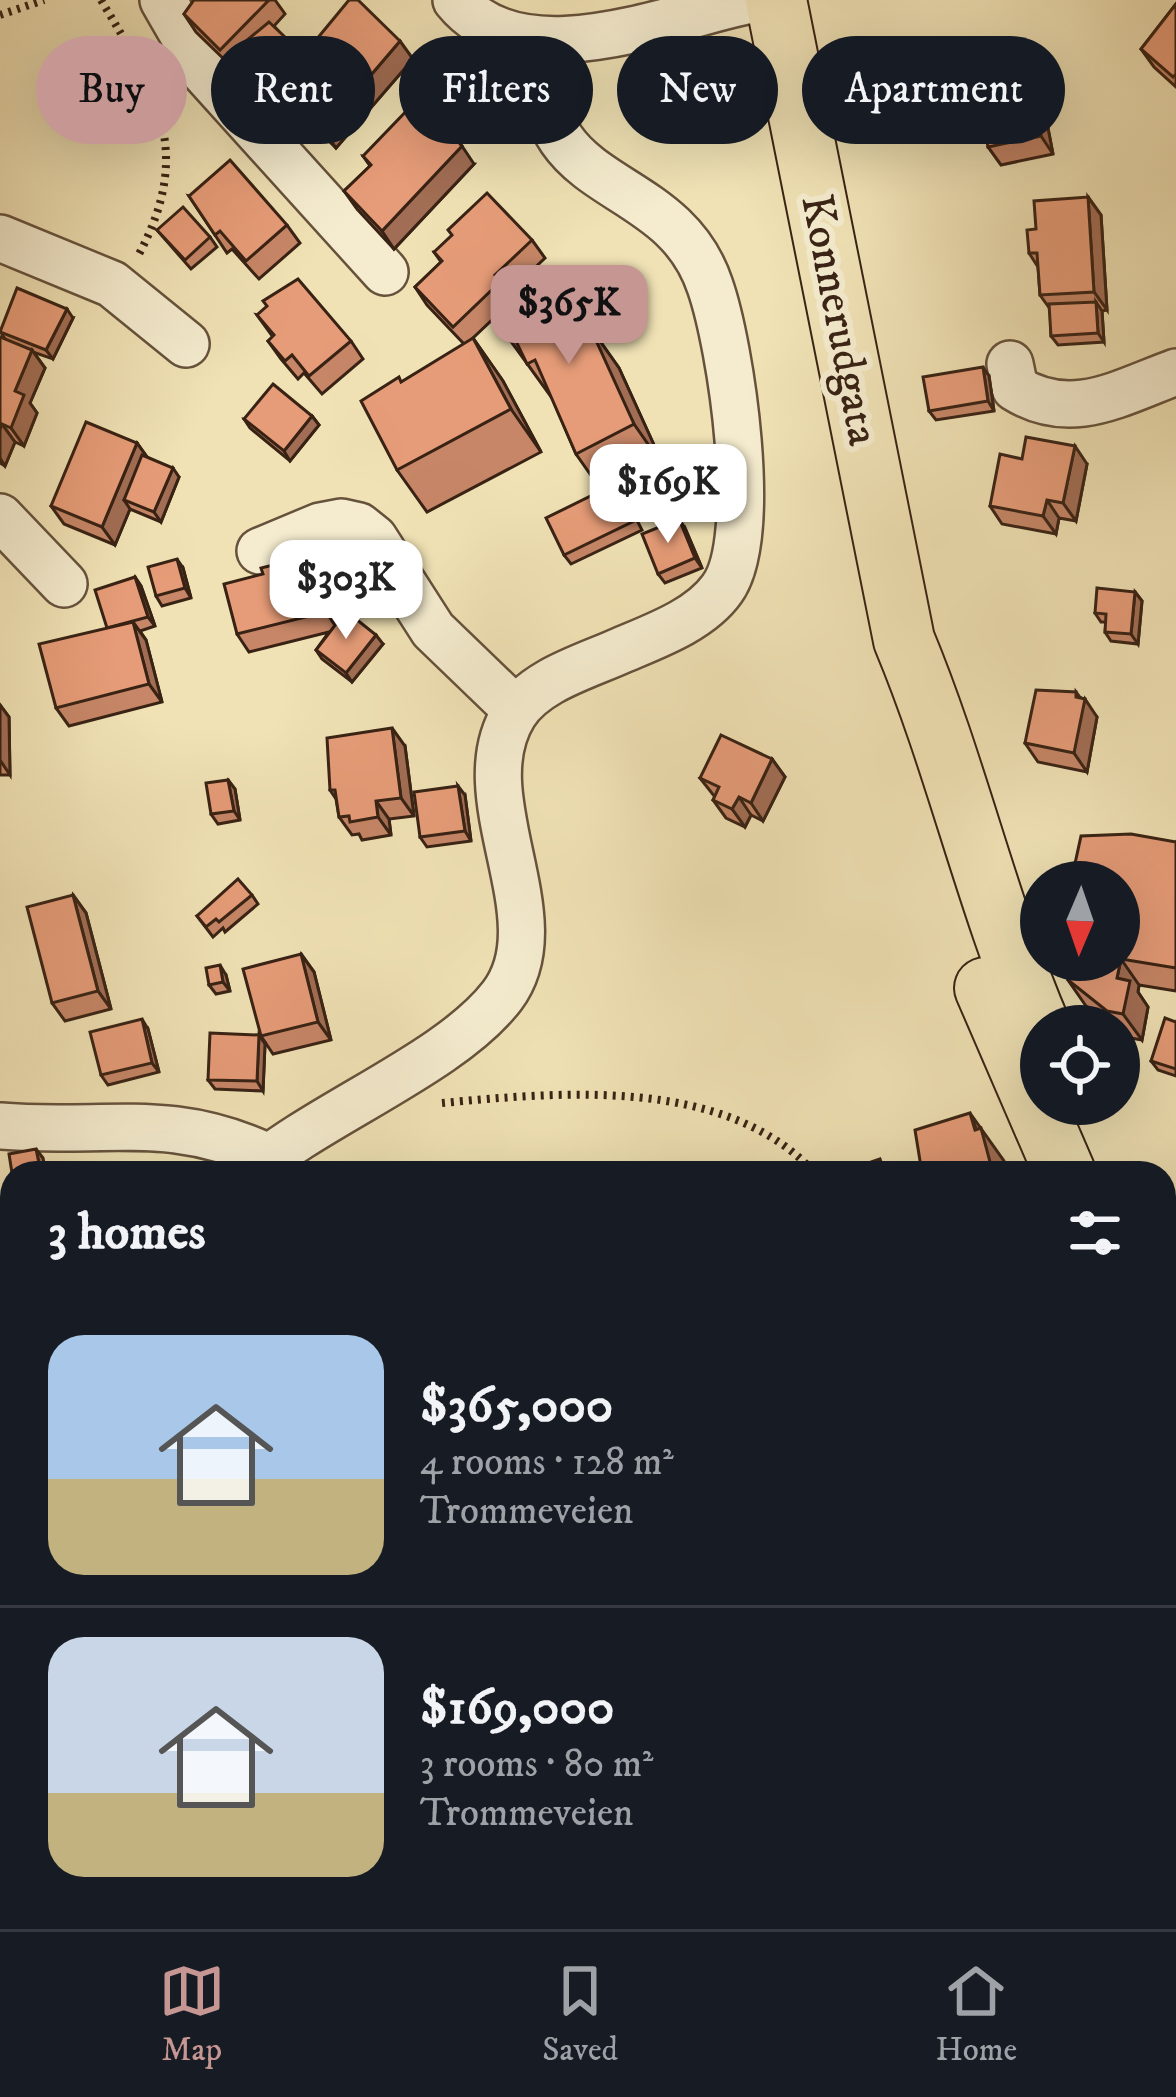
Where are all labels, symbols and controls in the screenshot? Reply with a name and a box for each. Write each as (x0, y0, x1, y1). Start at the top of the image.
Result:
chip: Buy (36, 36, 187, 144)
chip: Rent (211, 36, 375, 144)
chip: Filters (399, 36, 593, 144)
chip: New (617, 36, 778, 144)
chip: Apartment (802, 36, 1065, 144)
street label: Konnerudgata (787, 190, 891, 450)
pin: $365K (485, 265, 653, 367)
text: $365K (518, 279, 620, 328)
pin: $169K (584, 444, 752, 546)
text: $169K (617, 458, 719, 507)
pin: $303K (262, 540, 430, 642)
text: $303K (297, 554, 395, 603)
north arrow (1020, 861, 1140, 981)
map controls (1020, 861, 1140, 1125)
button: locate (1020, 1005, 1140, 1125)
icon: filters (1062, 1200, 1128, 1266)
text: 3 homes (48, 1201, 206, 1265)
text: $365,000 (420, 1374, 613, 1438)
icon: home (144, 1383, 288, 1527)
text: 4 rooms · 128 m² (420, 1438, 674, 1487)
text: Trommeveien (420, 1487, 633, 1536)
text: $169,000 (420, 1676, 614, 1740)
icon: home (144, 1685, 288, 1829)
text: 3 rooms · 80 m² (420, 1740, 653, 1789)
text: Trommeveien (420, 1789, 633, 1838)
tab: Map (159, 1958, 225, 2071)
tab: Saved (542, 1958, 618, 2071)
tab: Home (936, 1958, 1017, 2071)

